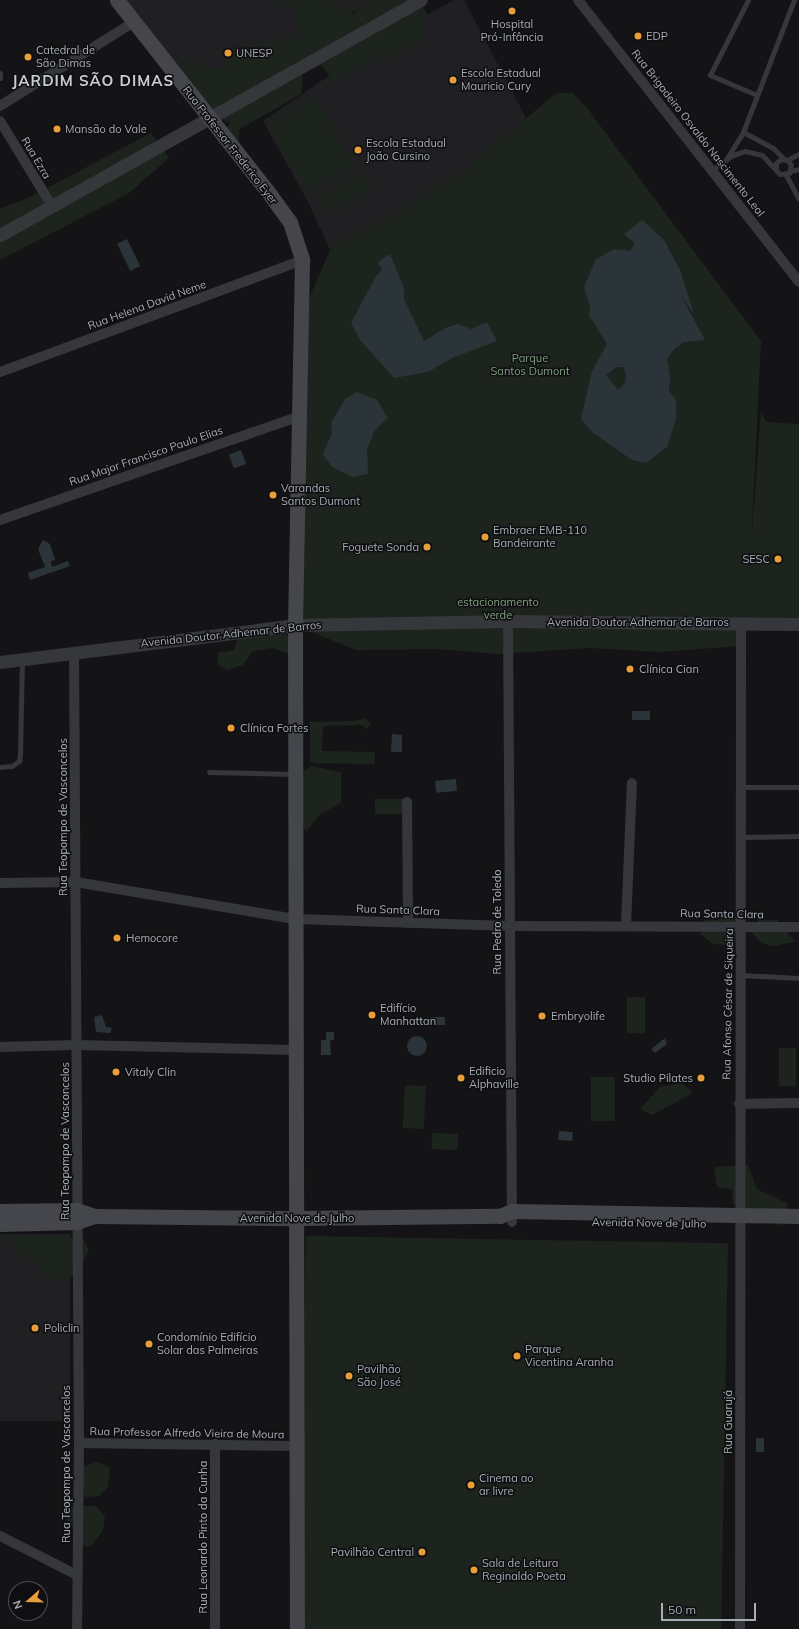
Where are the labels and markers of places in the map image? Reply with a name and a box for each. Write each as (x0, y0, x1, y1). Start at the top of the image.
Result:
marker: Hospital Pró-Infância (506, 5, 518, 17)
place label: Hospital Pró-Infância (481, 18, 543, 44)
place label: EDP (646, 29, 668, 43)
marker: EDP (633, 31, 643, 41)
place label: Catedral de São Dimas (36, 44, 95, 70)
place label: UNESP (236, 46, 273, 60)
marker: UNESP (223, 48, 233, 58)
marker: Catedral de São Dimas (23, 52, 33, 62)
place label: Escola Estadual Mauricio Cury (461, 67, 541, 93)
marker: Escola Estadual Mauricio Cury (448, 75, 458, 85)
place label: Mansão do Vale (65, 122, 147, 136)
marker: Mansão do Vale (52, 124, 62, 134)
place label: Escola Estadual João Cursino (366, 137, 446, 163)
marker: Escola Estadual João Cursino (353, 145, 363, 155)
place label: Varandas Santos Dumont (281, 482, 360, 508)
marker: Varandas Santos Dumont (268, 490, 278, 500)
place label: Embraer EMB-110 Bandeirante (493, 524, 587, 550)
marker: Embraer EMB-110 Bandeirante (480, 532, 490, 542)
place label: Foguete Sonda (342, 540, 419, 554)
marker: Foguete Sonda (422, 542, 432, 552)
place label: SESC (742, 552, 770, 566)
marker: SESC (773, 554, 783, 564)
place label: Clínica Cian (639, 662, 699, 676)
marker: Clínica Cian (624, 663, 636, 675)
place label: Clínica Fortes (240, 721, 308, 735)
marker: Clínica Fortes (225, 722, 237, 734)
place label: Hemocore (126, 931, 178, 945)
marker: Hemocore (111, 932, 123, 944)
place label: Edifício Manhattan (380, 1002, 436, 1028)
place label: Embryolife (551, 1009, 605, 1023)
marker: Edifício Manhattan (367, 1010, 377, 1020)
marker: Embryolife (536, 1010, 548, 1022)
place label: Vitaly Clin (125, 1065, 176, 1079)
place label: Edificio Alphaville (469, 1065, 519, 1091)
marker: Vitaly Clin (110, 1066, 122, 1078)
place label: Studio Pilates (623, 1071, 693, 1085)
marker: Edificio Alphaville (456, 1073, 466, 1083)
marker: Studio Pilates (696, 1073, 706, 1083)
place label: Policlin (44, 1321, 80, 1335)
marker: Policlin (29, 1322, 41, 1334)
place label: Condomínio Edifício Solar das Palmeiras (157, 1331, 258, 1357)
marker: Condomínio Edifício Solar das Palmeiras (144, 1339, 154, 1349)
place label: Parque Vicentina Aranha (525, 1343, 614, 1369)
marker: Parque Vicentina Aranha (512, 1351, 522, 1361)
place label: Pavilhão São José (357, 1363, 401, 1389)
marker: Pavilhão São José (344, 1371, 354, 1381)
place label: Cinema ao ar livre (479, 1472, 534, 1498)
marker: Cinema ao ar livre (466, 1480, 476, 1490)
place label: Pavilhão Central (331, 1545, 414, 1559)
marker: Pavilhão Central (417, 1547, 427, 1557)
place label: Sala de Leitura Reginaldo Poeta (482, 1557, 566, 1583)
marker: Sala de Leitura Reginaldo Poeta (469, 1565, 479, 1575)

